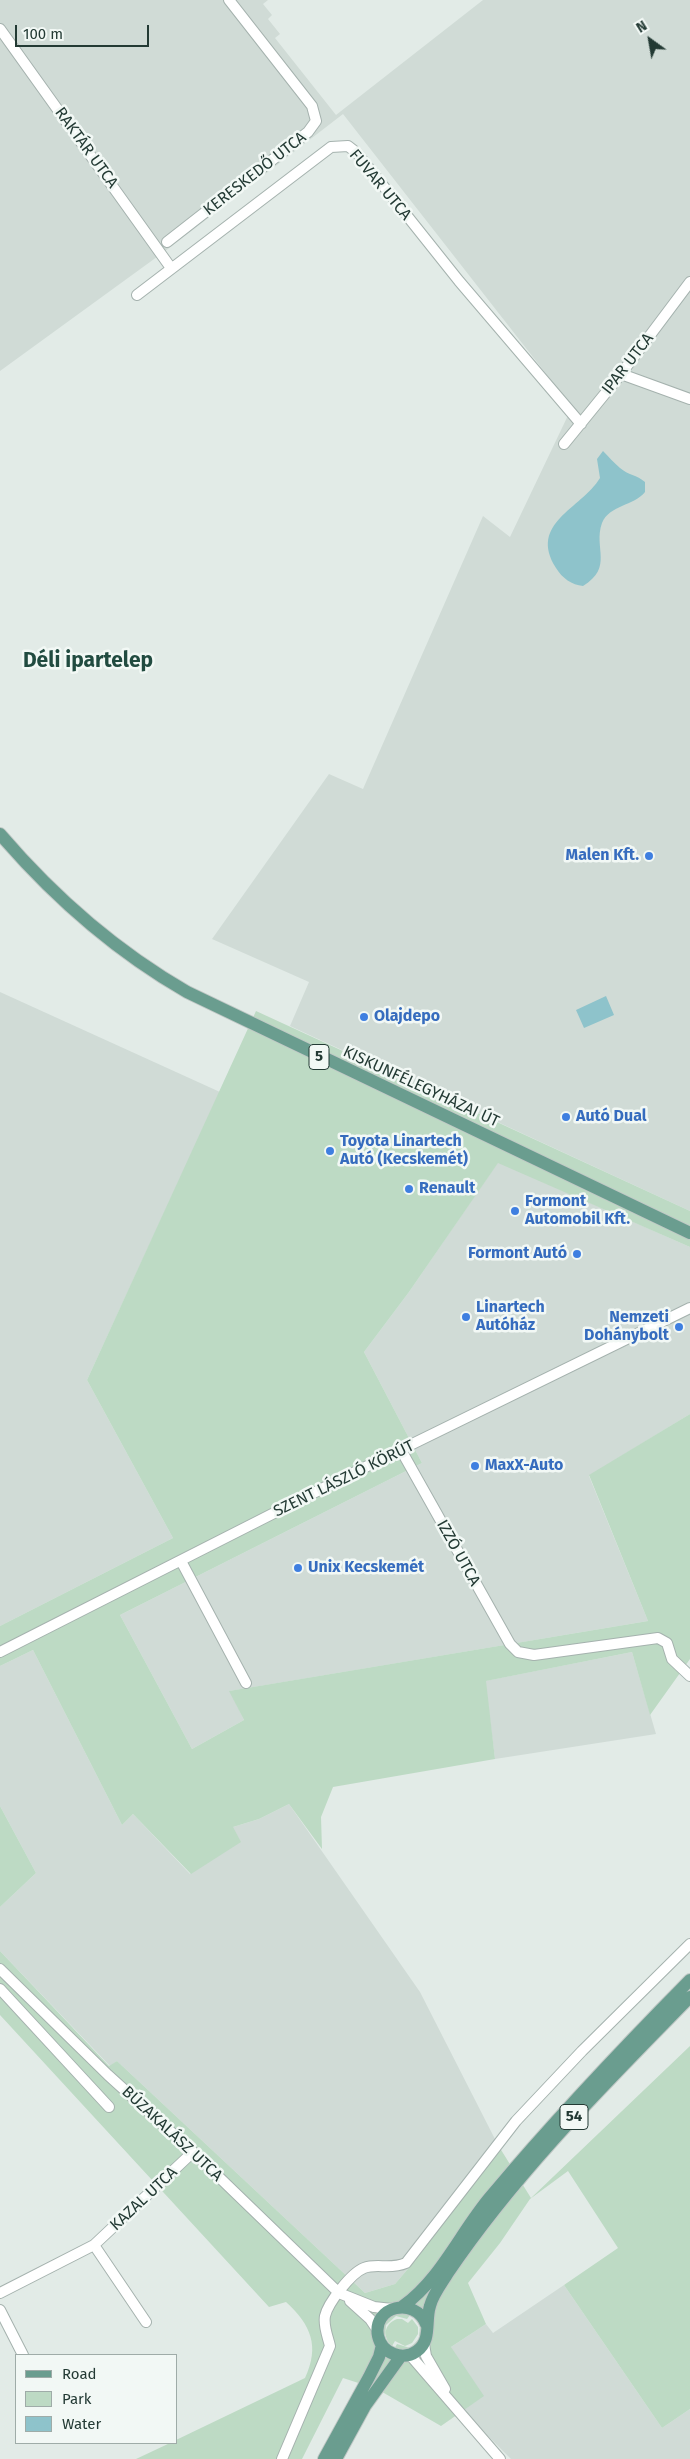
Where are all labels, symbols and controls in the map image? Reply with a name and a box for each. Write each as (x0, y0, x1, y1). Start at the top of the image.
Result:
scale bar (18, 15, 151, 47)
north arrow (625, 15, 675, 65)
text: N (633, 17, 650, 37)
text: 100 m (23, 25, 63, 43)
street label: RAKTÁR UTCA (50, 104, 122, 192)
street label: KERESKEDŐ UTCA (200, 128, 310, 220)
street label: FUVAR UTCA (345, 146, 415, 224)
street label: IPAR UTCA (598, 329, 658, 399)
district label: Déli ipartelep (23, 648, 153, 674)
place label: Malen Kft. (566, 846, 639, 866)
marker: Malen Kft. (643, 850, 655, 862)
place label: Olajdepo (374, 1007, 440, 1027)
marker: Olajdepo (358, 1011, 370, 1023)
street label: KISKUNFÉLEGYHÁZAI ÚT (340, 1042, 502, 1132)
road number: 5 (309, 1044, 329, 1070)
place label: Autó Dual (576, 1107, 647, 1127)
marker: Autó Dual (560, 1111, 572, 1123)
place label: Toyota Linartech Autó (Kecskemét) (340, 1132, 468, 1170)
marker: Toyota Linartech Autó (Kecskemét) (324, 1145, 336, 1157)
place label: Renault (419, 1179, 476, 1199)
marker: Renault (403, 1183, 415, 1195)
place label: Formont Automobil Kft. (525, 1192, 630, 1230)
marker: Formont Automobil Kft. (509, 1205, 521, 1217)
place label: Formont Autó (468, 1244, 567, 1264)
marker: Formont Autó (571, 1248, 583, 1260)
place label: Linartech Autóház (476, 1298, 545, 1336)
place label: Nemzeti Dohánybolt (584, 1308, 669, 1346)
marker: Linartech Autóház (460, 1311, 472, 1323)
marker: Nemzeti Dohánybolt (673, 1321, 685, 1333)
street label: SZENT LÁSZLÓ KÖRÚT (271, 1437, 417, 1521)
place label: MaxX-Auto (485, 1456, 563, 1476)
marker: MaxX-Auto (469, 1460, 481, 1472)
street label: IZZÓ UTCA (432, 1517, 484, 1589)
place label: Unix Kecskemét (308, 1558, 424, 1578)
marker: Unix Kecskemét (292, 1562, 304, 1574)
street label: BÚZAKALÁSZ UTCA (118, 2082, 226, 2186)
road number: 54 (560, 2104, 588, 2130)
street label: KAZAL UTCA (106, 2163, 182, 2235)
legend (15, 2354, 178, 2444)
text: Road (62, 2365, 97, 2383)
text: Park (62, 2390, 92, 2408)
text: Water (62, 2415, 101, 2433)

